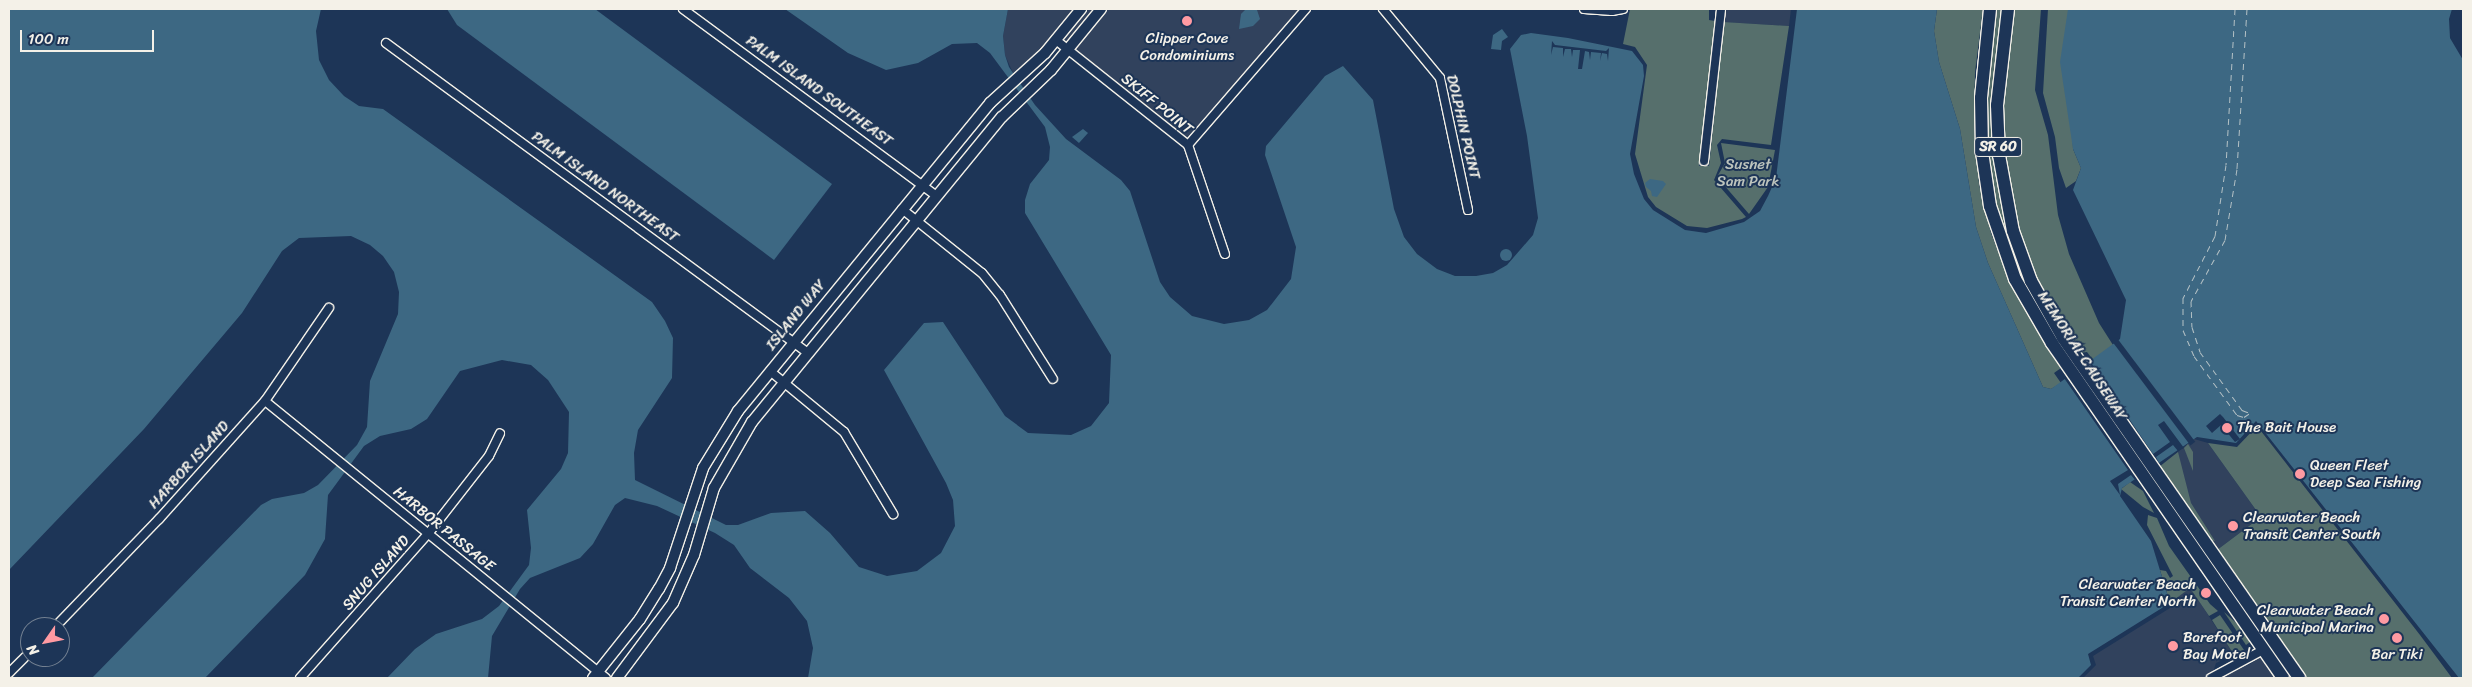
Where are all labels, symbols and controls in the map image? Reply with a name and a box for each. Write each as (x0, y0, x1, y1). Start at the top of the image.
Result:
marker: Clipper Cove Condominiums (1181, 15, 1193, 27)
scale bar (22, 20, 156, 52)
text: 100 m (28, 26, 69, 52)
place label: Clipper Cove Condominiums (1140, 29, 1234, 64)
street label: PALM ISLAND SOUTHEAST (741, 31, 897, 151)
street label: SKIFF POINT (1118, 70, 1196, 138)
street label: DOLPHIN POINT (1442, 74, 1484, 180)
street label: PALM ISLAND NORTHEAST (528, 127, 682, 247)
road number: SR 60 (1973, 136, 2023, 158)
park label: Susnet Sam Park (1716, 155, 1780, 190)
street label: ISLAND WAY (763, 277, 829, 353)
street label: MEMORIAL CAUSEWAY (2032, 286, 2132, 426)
street label: HARBOR ISLAND (144, 417, 234, 513)
place label: The Bait House (2237, 419, 2337, 437)
marker: The Bait House (2221, 422, 2233, 434)
place label: Queen Fleet Deep Sea Fishing (2310, 456, 2422, 491)
marker: Queen Fleet Deep Sea Fishing (2294, 468, 2306, 480)
street label: HARBOR PASSAGE (390, 483, 498, 575)
place label: Clearwater Beach Transit Center South (2243, 508, 2381, 543)
marker: Clearwater Beach Transit Center South (2227, 520, 2239, 532)
street label: SNUG ISLAND (338, 531, 414, 615)
place label: Clearwater Beach Transit Center North (2058, 575, 2196, 610)
marker: Clearwater Beach Transit Center North (2200, 587, 2212, 599)
place label: Clearwater Beach Municipal Marina (2257, 601, 2374, 636)
marker: Clearwater Beach Municipal Marina (2378, 613, 2390, 625)
north arrow (20, 617, 70, 667)
place label: Barefoot Bay Motel (2183, 628, 2250, 663)
marker: Bar Tiki (2391, 632, 2403, 644)
text: N (20, 639, 46, 661)
marker: Barefoot Bay Motel (2167, 640, 2179, 652)
place label: Bar Tiki (2371, 646, 2423, 664)

